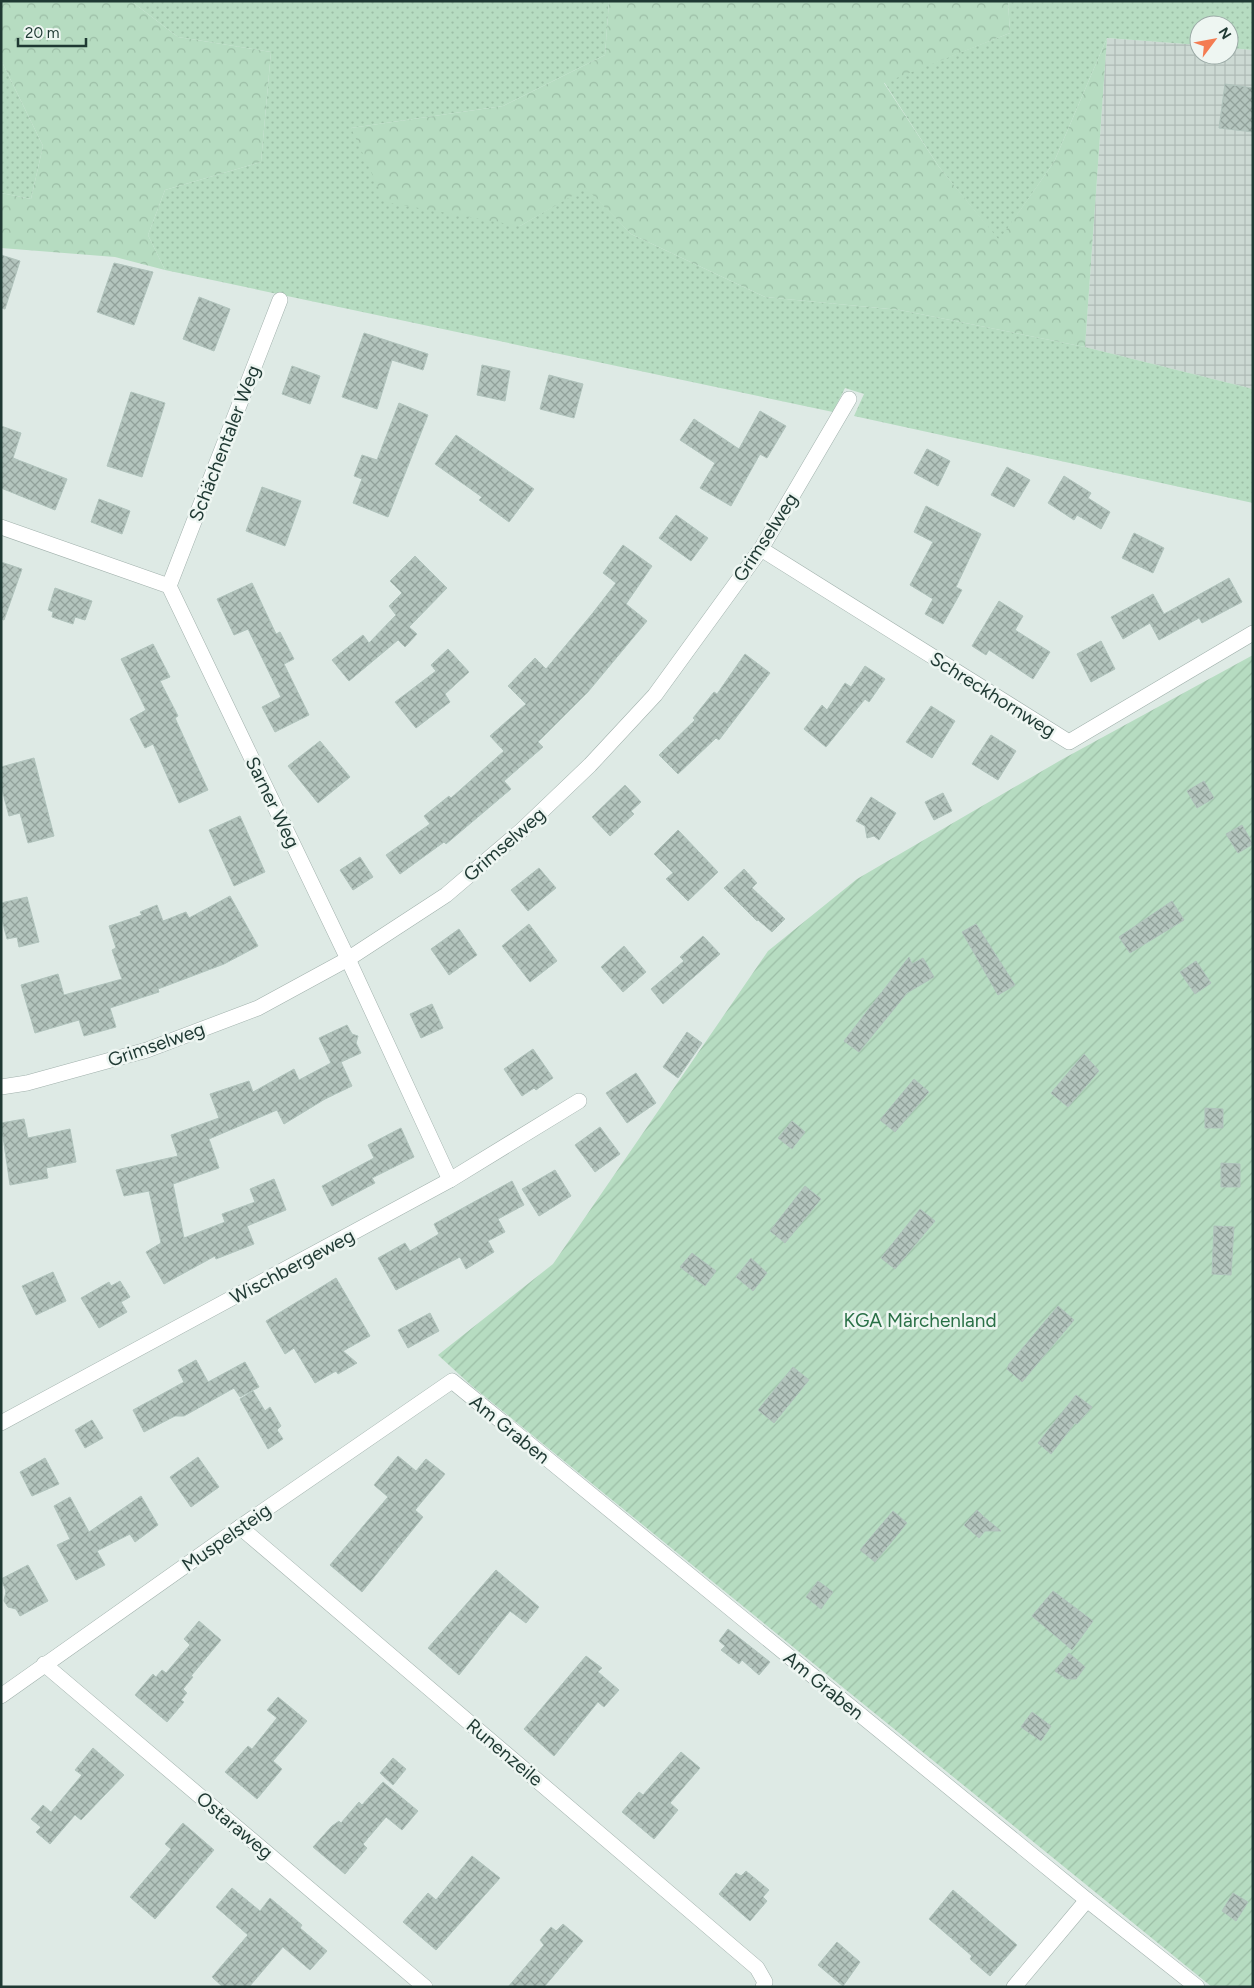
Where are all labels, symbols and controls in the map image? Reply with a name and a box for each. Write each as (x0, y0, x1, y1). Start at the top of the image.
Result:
scale bar (18, 15, 85, 47)
north arrow (1189, 15, 1239, 65)
text: 20 m (25, 24, 59, 42)
text: N (1215, 24, 1235, 42)
street label: Schächentaler Weg (184, 362, 265, 525)
street label: Grimselweg (728, 489, 803, 586)
street label: Schreckhornweg (926, 647, 1060, 742)
street label: Sarner Weg (241, 753, 305, 852)
street label: Grimselweg (459, 803, 550, 886)
street label: Grimselweg (105, 1017, 208, 1072)
street label: Wischbergeweg (226, 1224, 358, 1309)
park label: KGA Märchenland (843, 1309, 997, 1332)
street label: Am Graben (465, 1390, 554, 1469)
street label: Muspelsteig (177, 1498, 275, 1576)
street label: Am Graben (779, 1646, 868, 1725)
street label: Runenzeile (462, 1714, 548, 1791)
street label: Ostaraweg (192, 1787, 278, 1864)

